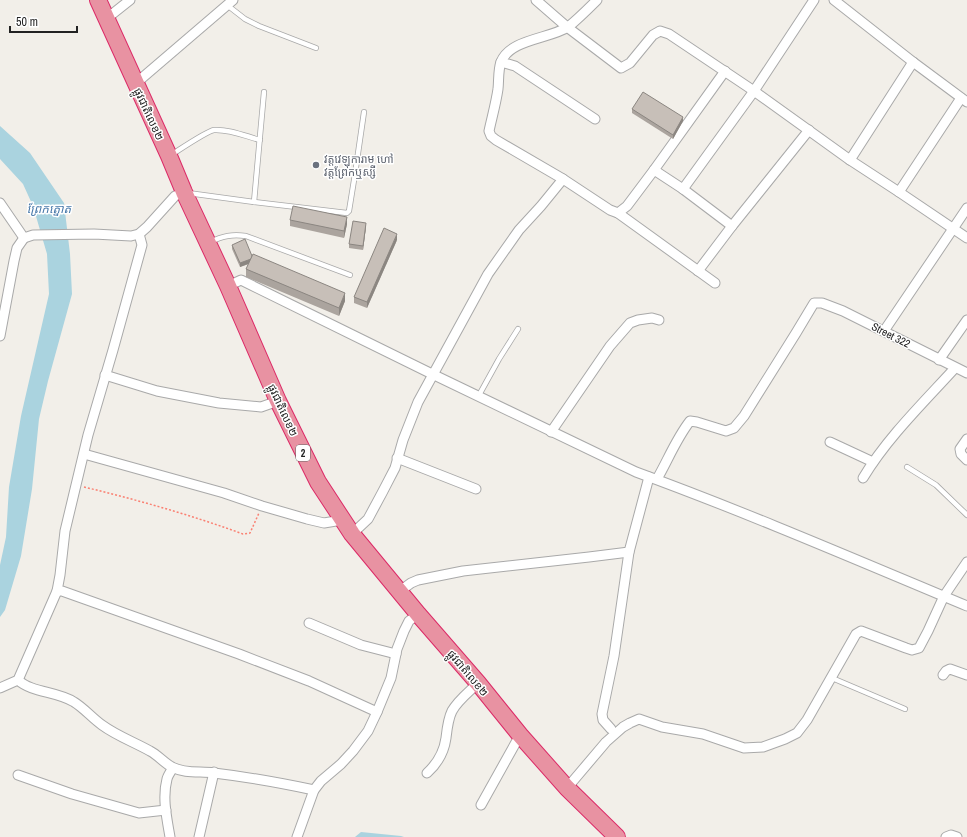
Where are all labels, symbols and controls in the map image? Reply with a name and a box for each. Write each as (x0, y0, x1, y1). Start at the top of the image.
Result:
scale bar (10, 8, 77, 34)
text: 50 m (16, 14, 38, 30)
street label: ផ្លូវជាតិលេខ២ (128, 86, 167, 144)
place label: វត្តវេឡុការាម ហៅ វត្តព្រែកឬស្សី (324, 152, 394, 179)
marker: វត្តវេឡុការាម ហៅ វត្តព្រែកឬស្សី (311, 160, 321, 170)
water label: ព្រែកត្នោត (27, 201, 73, 217)
street label: Street 322 (869, 319, 913, 351)
street label: ផ្លូវជាតិលេខ២ (262, 382, 301, 440)
road number: 2 (296, 445, 310, 461)
street label: ផ្លូវជាតិលេខ២ (442, 647, 491, 701)

